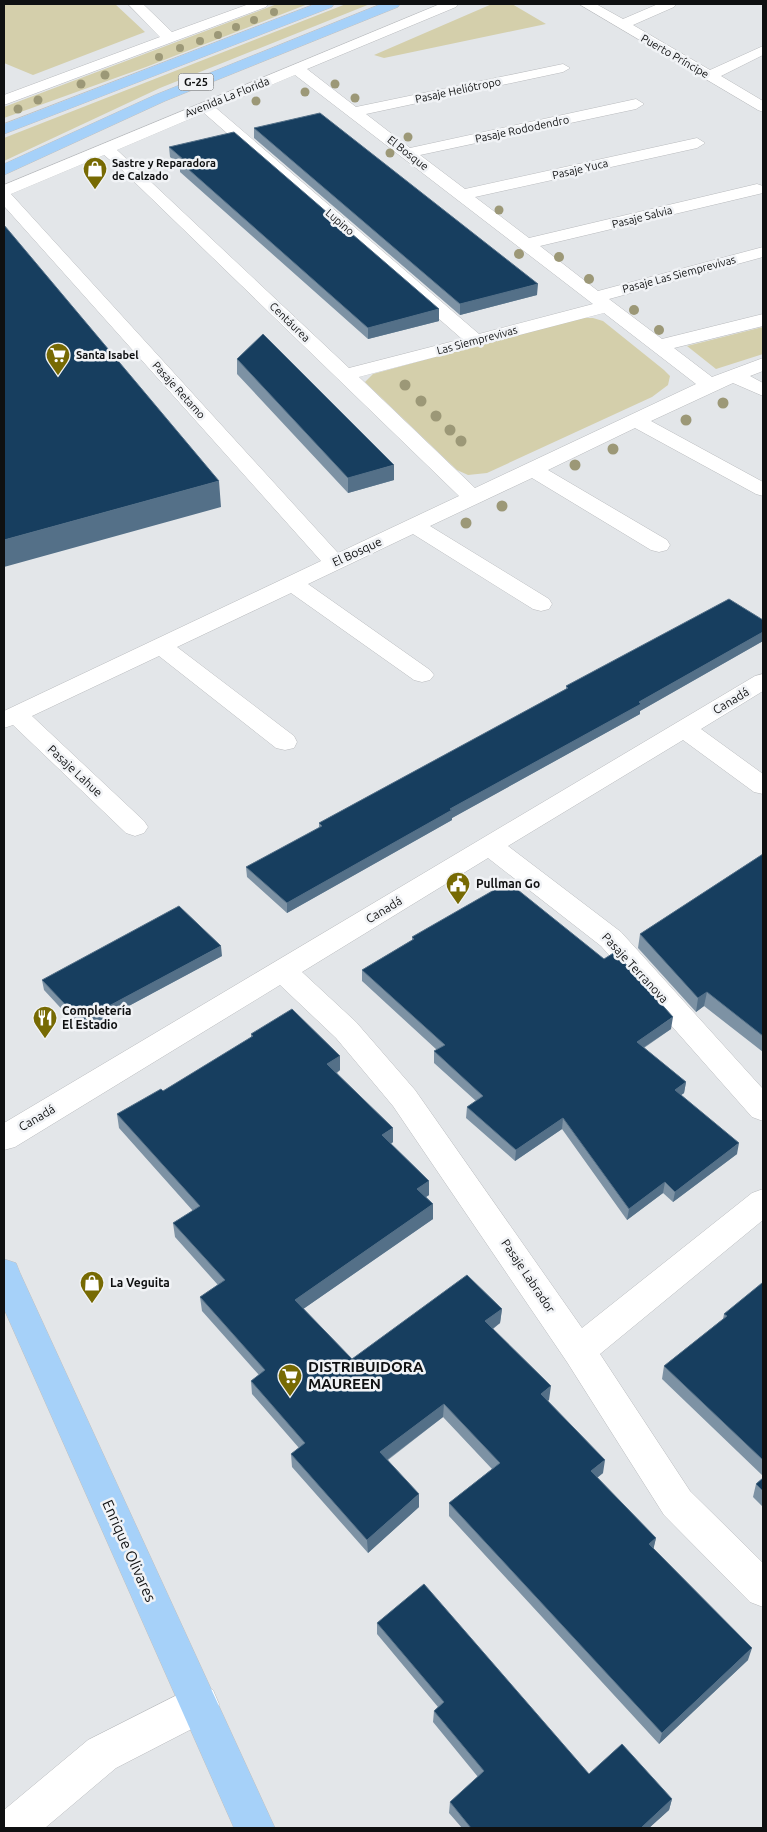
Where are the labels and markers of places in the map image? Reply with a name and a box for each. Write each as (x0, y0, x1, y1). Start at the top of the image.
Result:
shop icon: Sastre y Reparadora de Calzado (82, 156, 108, 190)
place label: Sastre y Reparadora de Calzado (112, 157, 216, 182)
supermarket icon: Santa Isabel (45, 342, 71, 376)
place label: Santa Isabel (76, 349, 139, 361)
public building icon: Pullman Go (445, 871, 471, 905)
place label: Pullman Go (476, 877, 540, 890)
place label: Completería El Estadio (62, 1004, 132, 1031)
restaurant icon: Completería El Estadio (32, 1005, 58, 1039)
shop icon: La Veguita (79, 1270, 105, 1304)
place label: La Veguita (110, 1276, 170, 1289)
place label: DISTRIBUIDORA MAUREEN (308, 1358, 424, 1392)
supermarket icon: DISTRIBUIDORA MAUREEN (277, 1363, 303, 1397)

